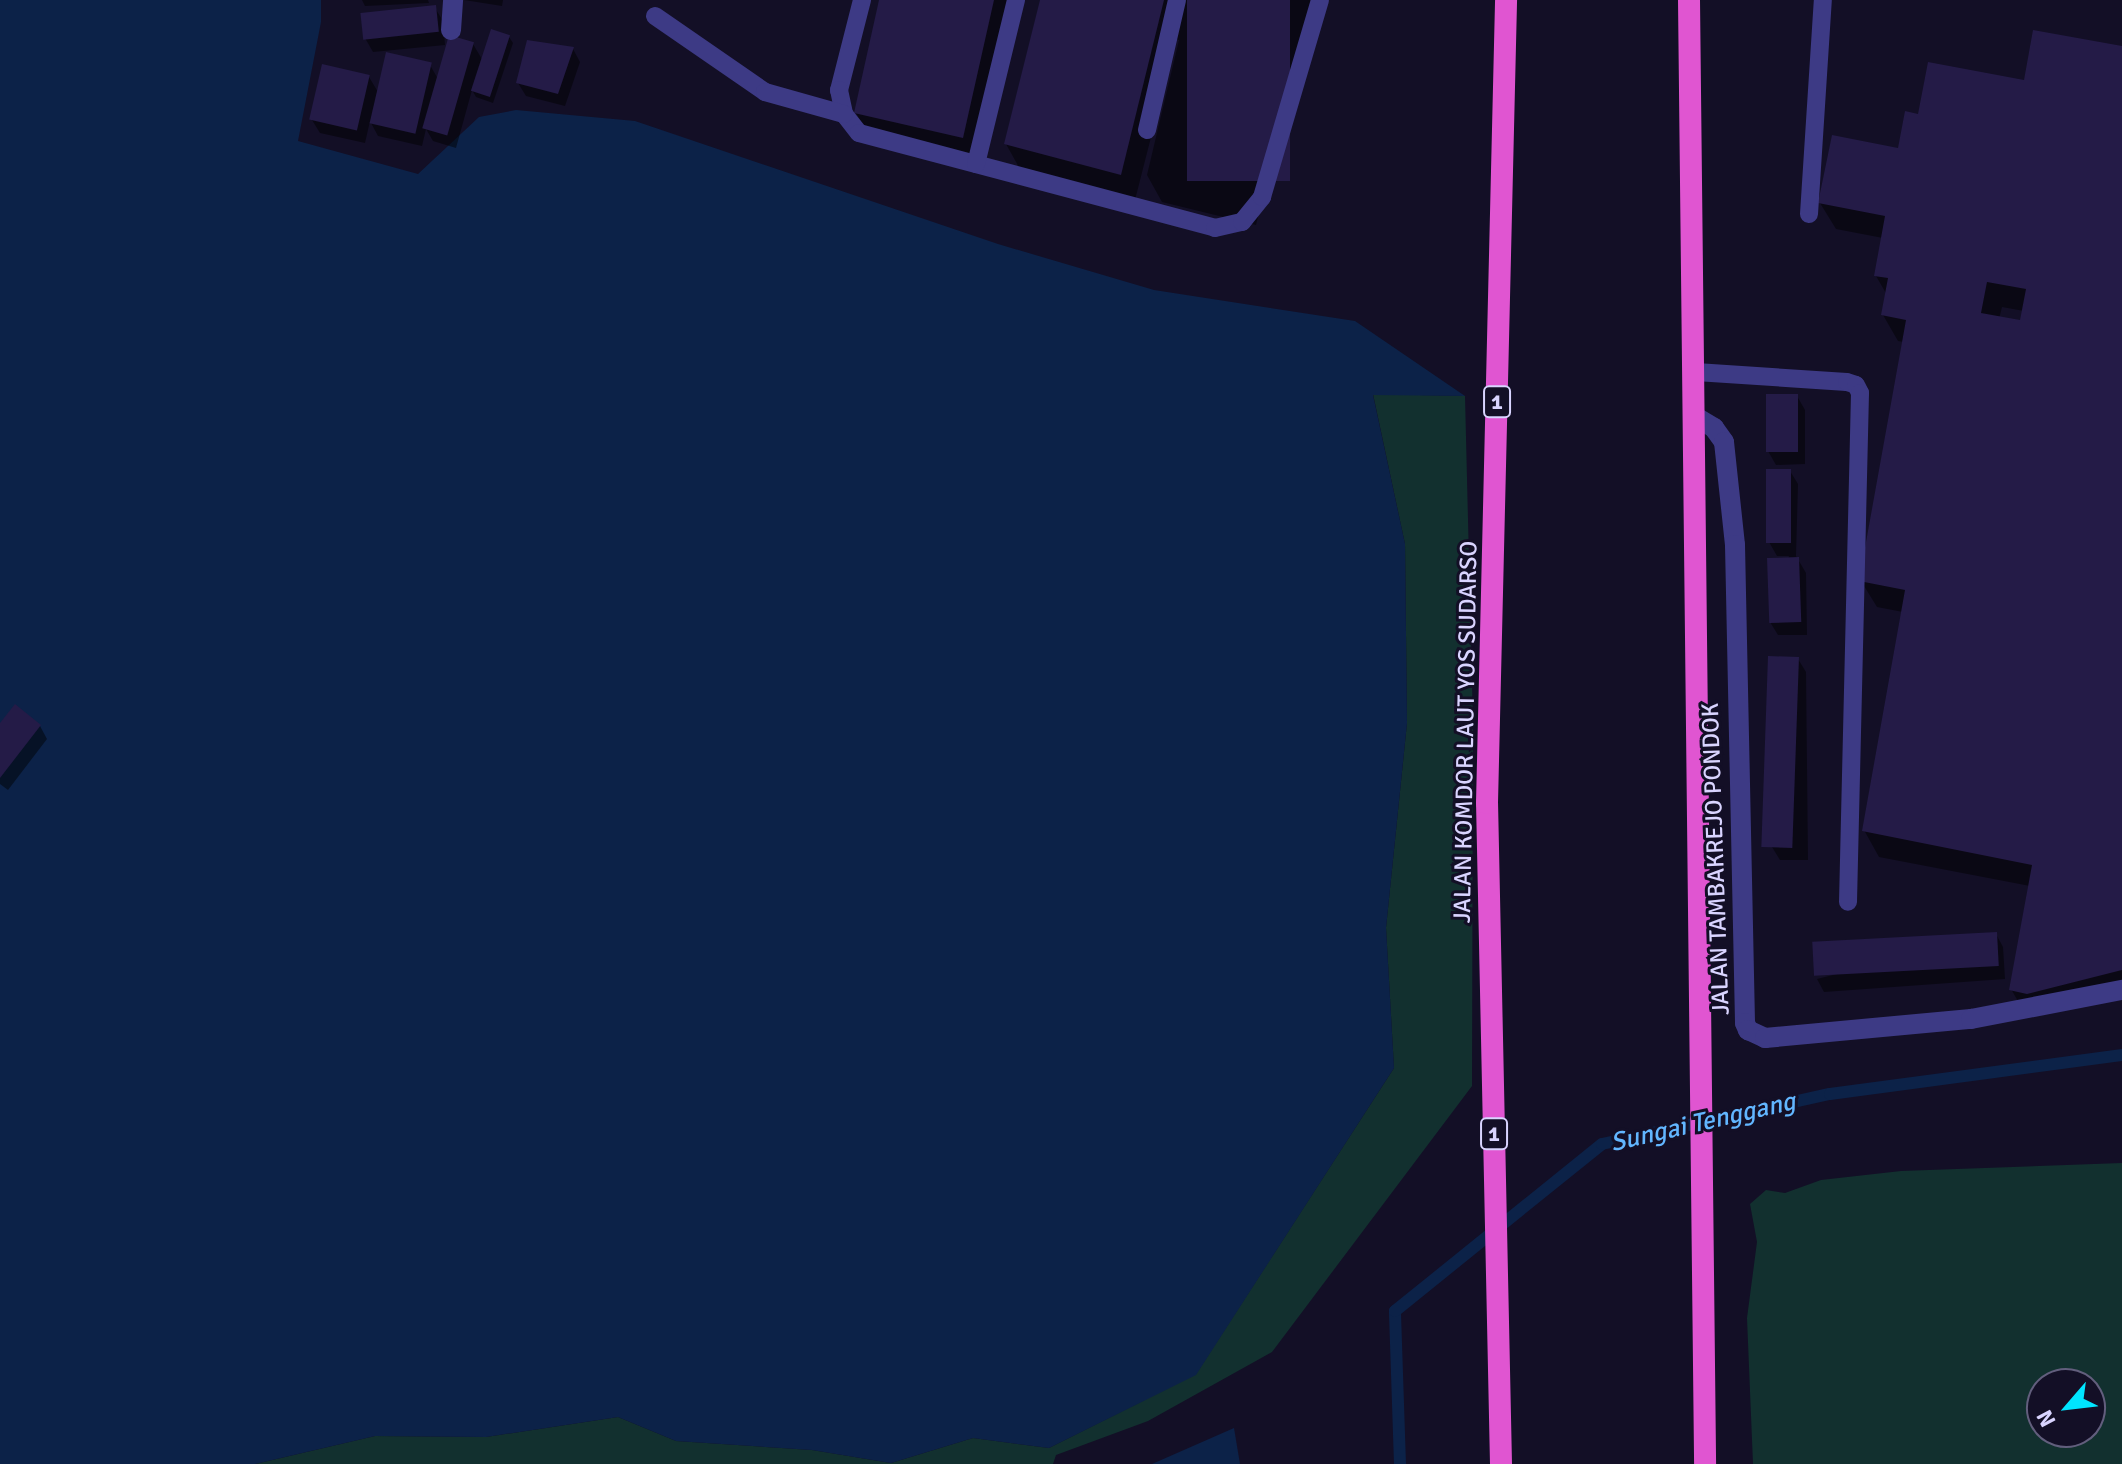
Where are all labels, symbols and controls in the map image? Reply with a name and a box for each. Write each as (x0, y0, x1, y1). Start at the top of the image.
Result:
road number: 1 (1483, 384, 1511, 420)
street label: JALAN KOMDOR LAUT YOS SUDARSO (1448, 541, 1484, 923)
street label: JALAN TAMBAKREJO PONDOK (1696, 702, 1736, 1016)
water label: Sungai Tenggang (1607, 1087, 1799, 1159)
road number: 1 (1480, 1116, 1508, 1152)
north arrow (2026, 1368, 2106, 1448)
text: N (2031, 1405, 2062, 1432)

